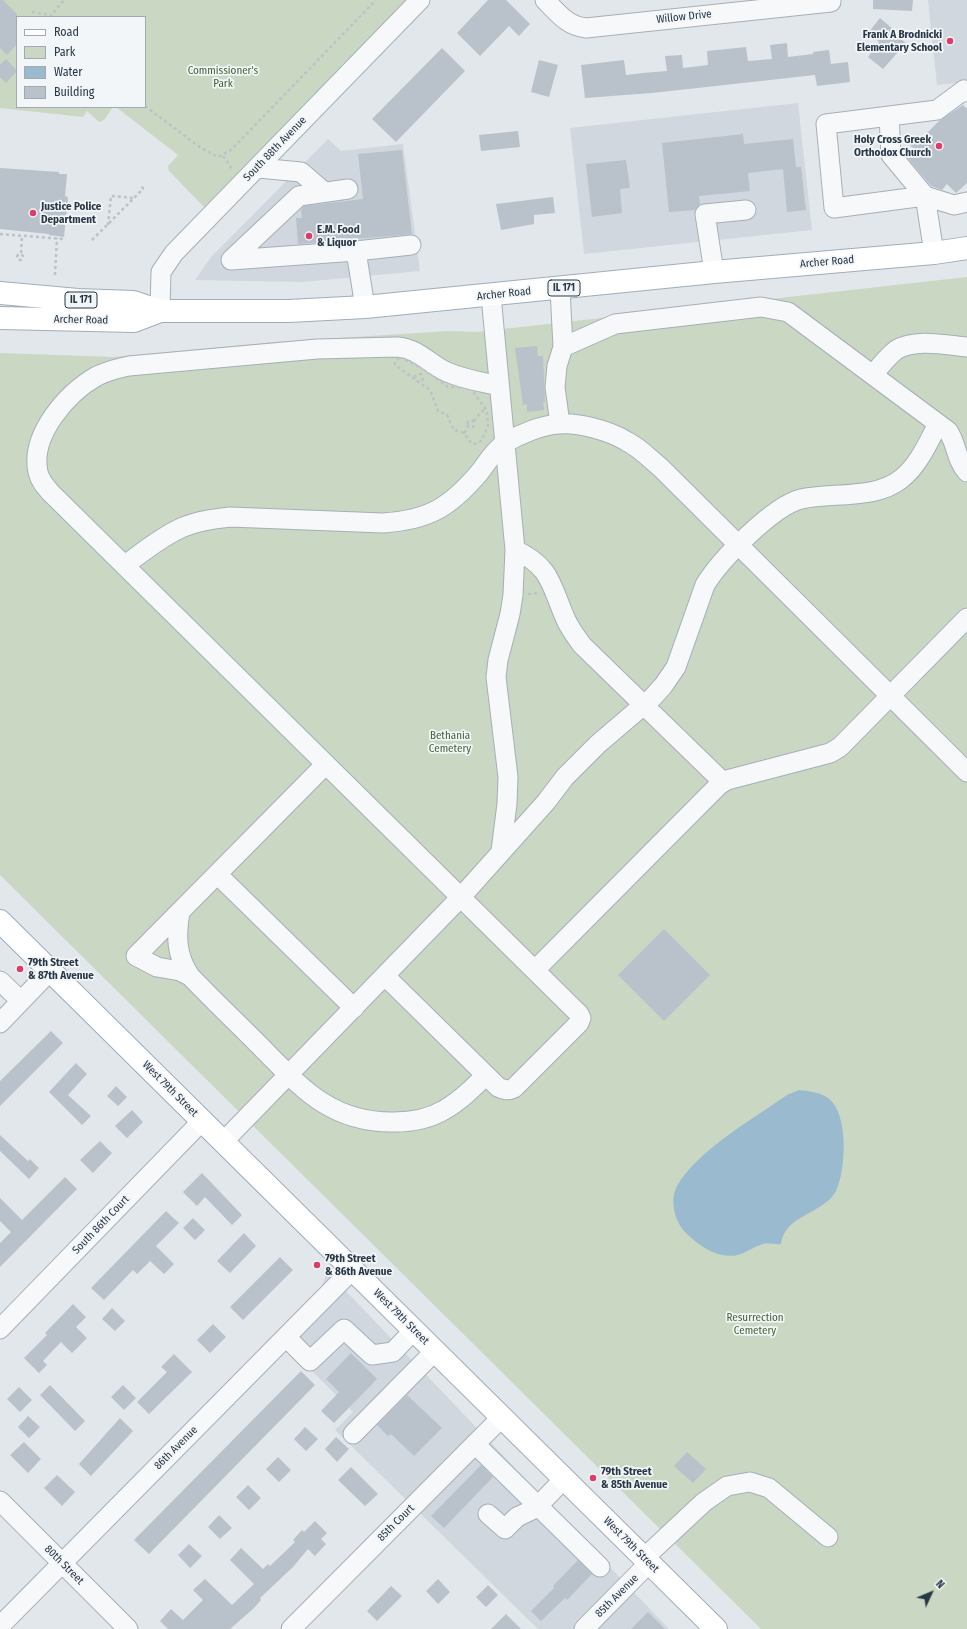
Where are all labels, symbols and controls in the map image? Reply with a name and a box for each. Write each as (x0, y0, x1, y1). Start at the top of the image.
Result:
street label: Willow Drive (656, 8, 712, 26)
legend (16, 16, 146, 108)
text: Road (54, 25, 79, 39)
place label: Frank A Brodnicki Elementary School (857, 28, 942, 54)
marker: Frank A Brodnicki Elementary School (945, 36, 955, 46)
text: Park (54, 45, 75, 59)
park label: Commissioner's Park (188, 64, 258, 90)
text: Water (54, 65, 82, 79)
text: Building (54, 85, 94, 99)
street label: South 88th Avenue (241, 114, 309, 184)
place label: Holy Cross Greek Orthodox Church (854, 133, 931, 159)
marker: Holy Cross Greek Orthodox Church (934, 141, 944, 151)
place label: Justice Police Department (41, 200, 101, 226)
marker: Justice Police Department (28, 208, 38, 218)
place label: E.M. Food & Liquor (317, 223, 360, 249)
marker: E.M. Food & Liquor (304, 231, 314, 241)
street label: Archer Road (799, 253, 855, 271)
road number: IL 171 (548, 280, 580, 296)
street label: Archer Road (476, 285, 532, 303)
road number: IL 171 (65, 292, 97, 308)
street label: Archer Road (54, 313, 108, 327)
park label: Bethania Cemetery (429, 729, 471, 755)
place label: 79th Street & 87th Avenue (28, 956, 94, 982)
marker: 79th Street & 87th Avenue (15, 964, 25, 974)
street label: West 79th Street (139, 1058, 201, 1120)
street label: South 86th Court (70, 1193, 132, 1257)
place label: 79th Street & 86th Avenue (325, 1252, 392, 1278)
marker: 79th Street & 86th Avenue (312, 1260, 322, 1270)
street label: West 79th Street (370, 1286, 432, 1348)
park label: Resurrection Cemetery (726, 1311, 784, 1337)
street label: 86th Avenue (152, 1424, 200, 1472)
place label: 79th Street & 85th Avenue (601, 1465, 668, 1491)
marker: 79th Street & 85th Avenue (588, 1473, 598, 1483)
street label: 85th Court (375, 1502, 417, 1544)
street label: West 79th Street (600, 1514, 662, 1576)
street label: 80th Street (42, 1543, 86, 1587)
street label: 85th Avenue (593, 1572, 641, 1620)
north arrow (911, 1573, 951, 1613)
text: N (933, 1577, 947, 1591)

